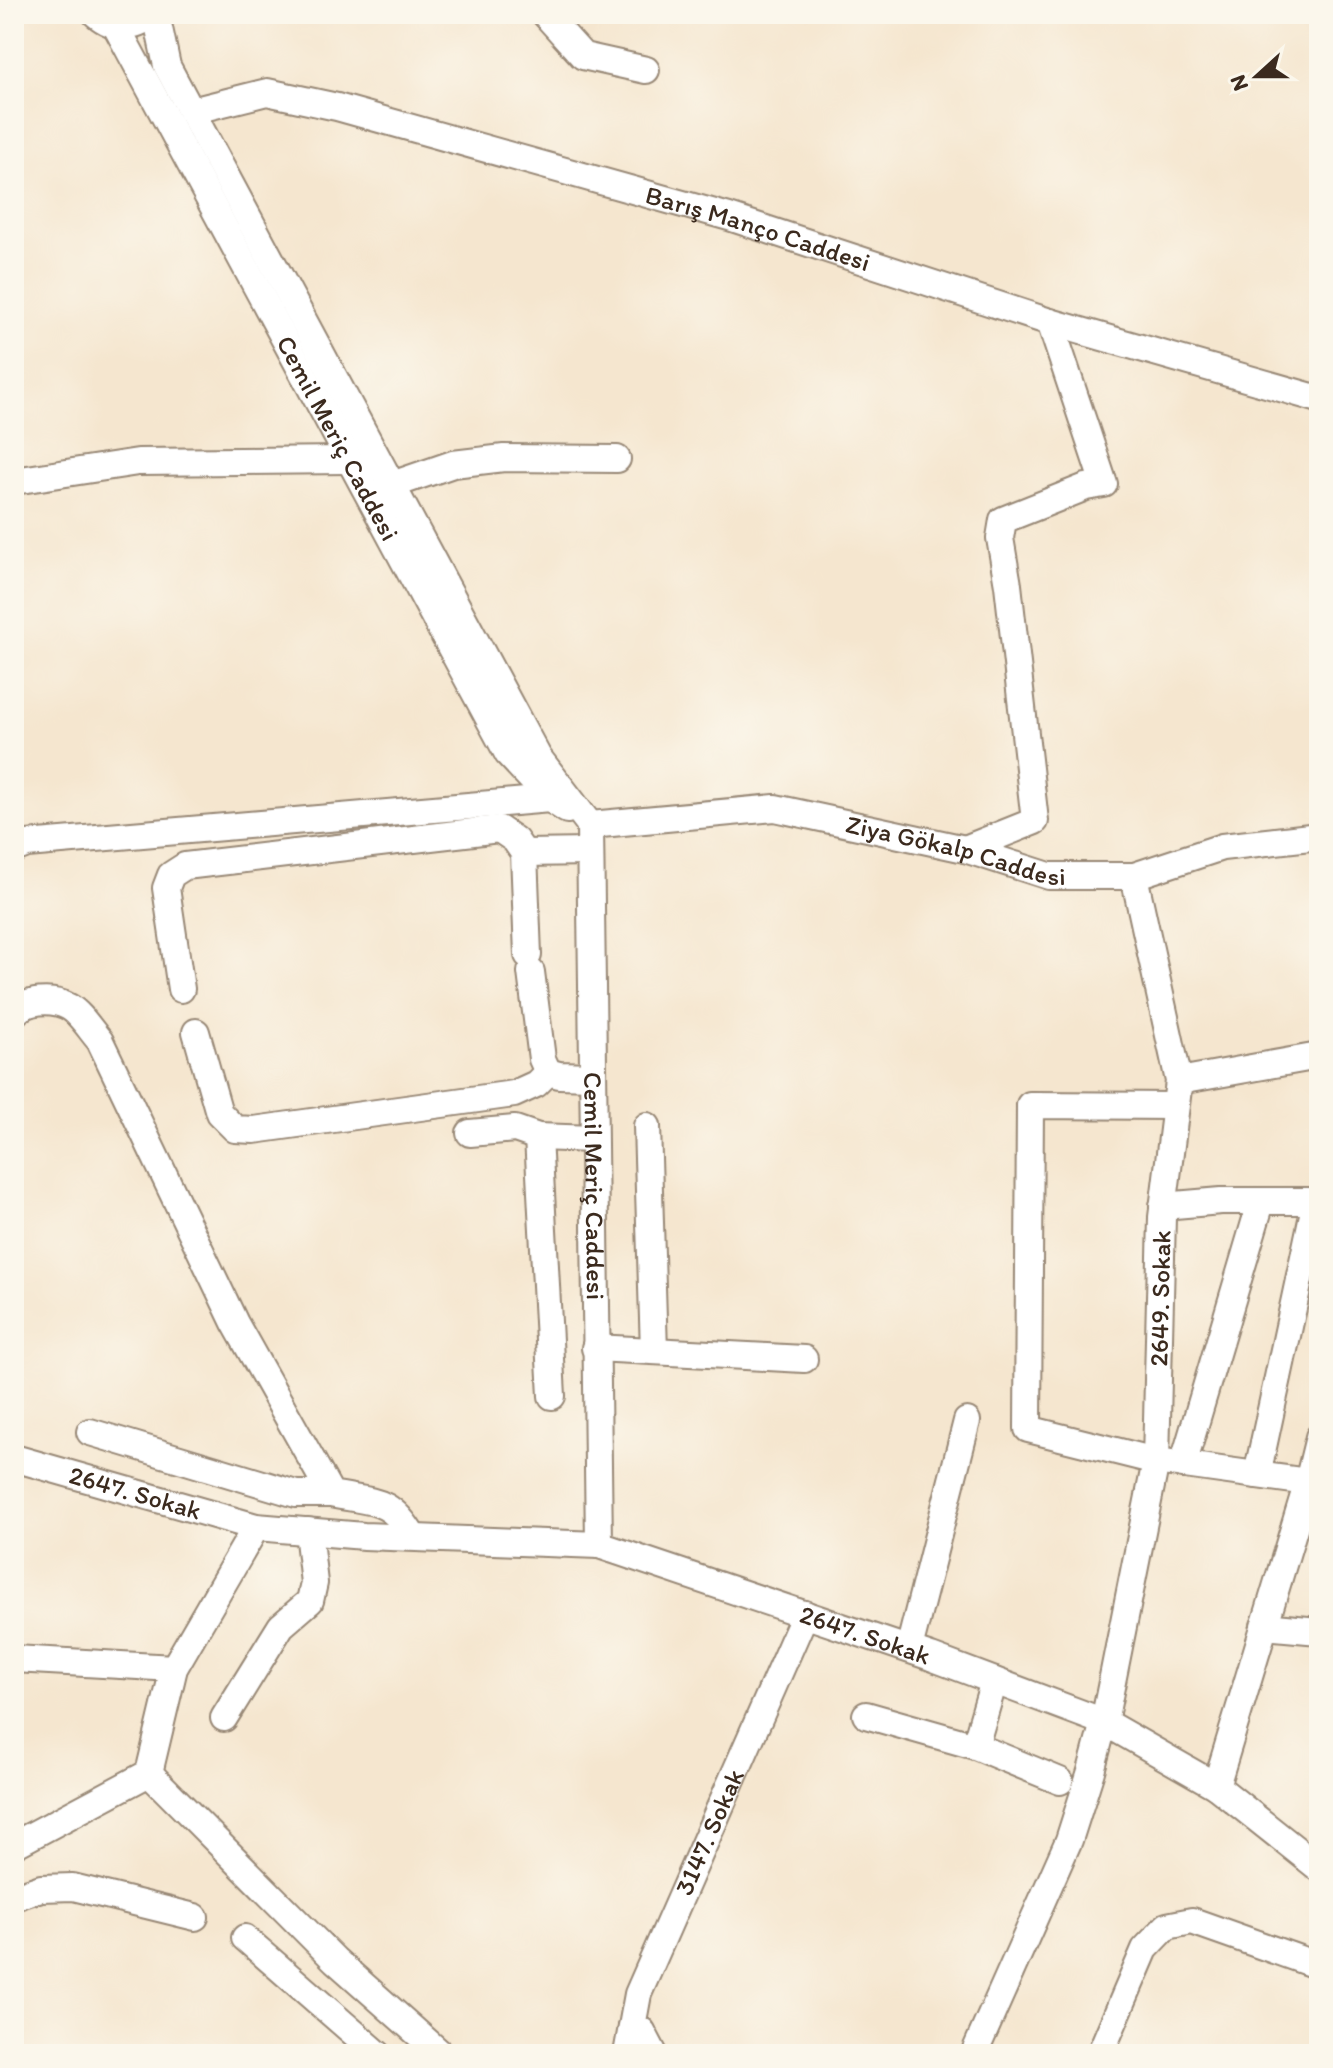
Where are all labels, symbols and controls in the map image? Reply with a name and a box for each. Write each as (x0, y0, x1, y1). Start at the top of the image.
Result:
north arrow (1217, 36, 1297, 116)
text: N (1224, 71, 1254, 95)
street label: Barış Manço Caddesi (642, 178, 874, 278)
street label: Cemil Meriç Caddesi (270, 330, 406, 546)
street label: Ziya Gökalp Caddesi (843, 808, 1066, 892)
street label: Cemil Meriç Caddesi (577, 1072, 612, 1300)
street label: 2649. Sokak (1142, 1230, 1178, 1367)
street label: 2647. Sokak (66, 1459, 205, 1527)
street label: 2647. Sokak (796, 1598, 934, 1672)
street label: 3147. Sokak (668, 1764, 751, 1900)

